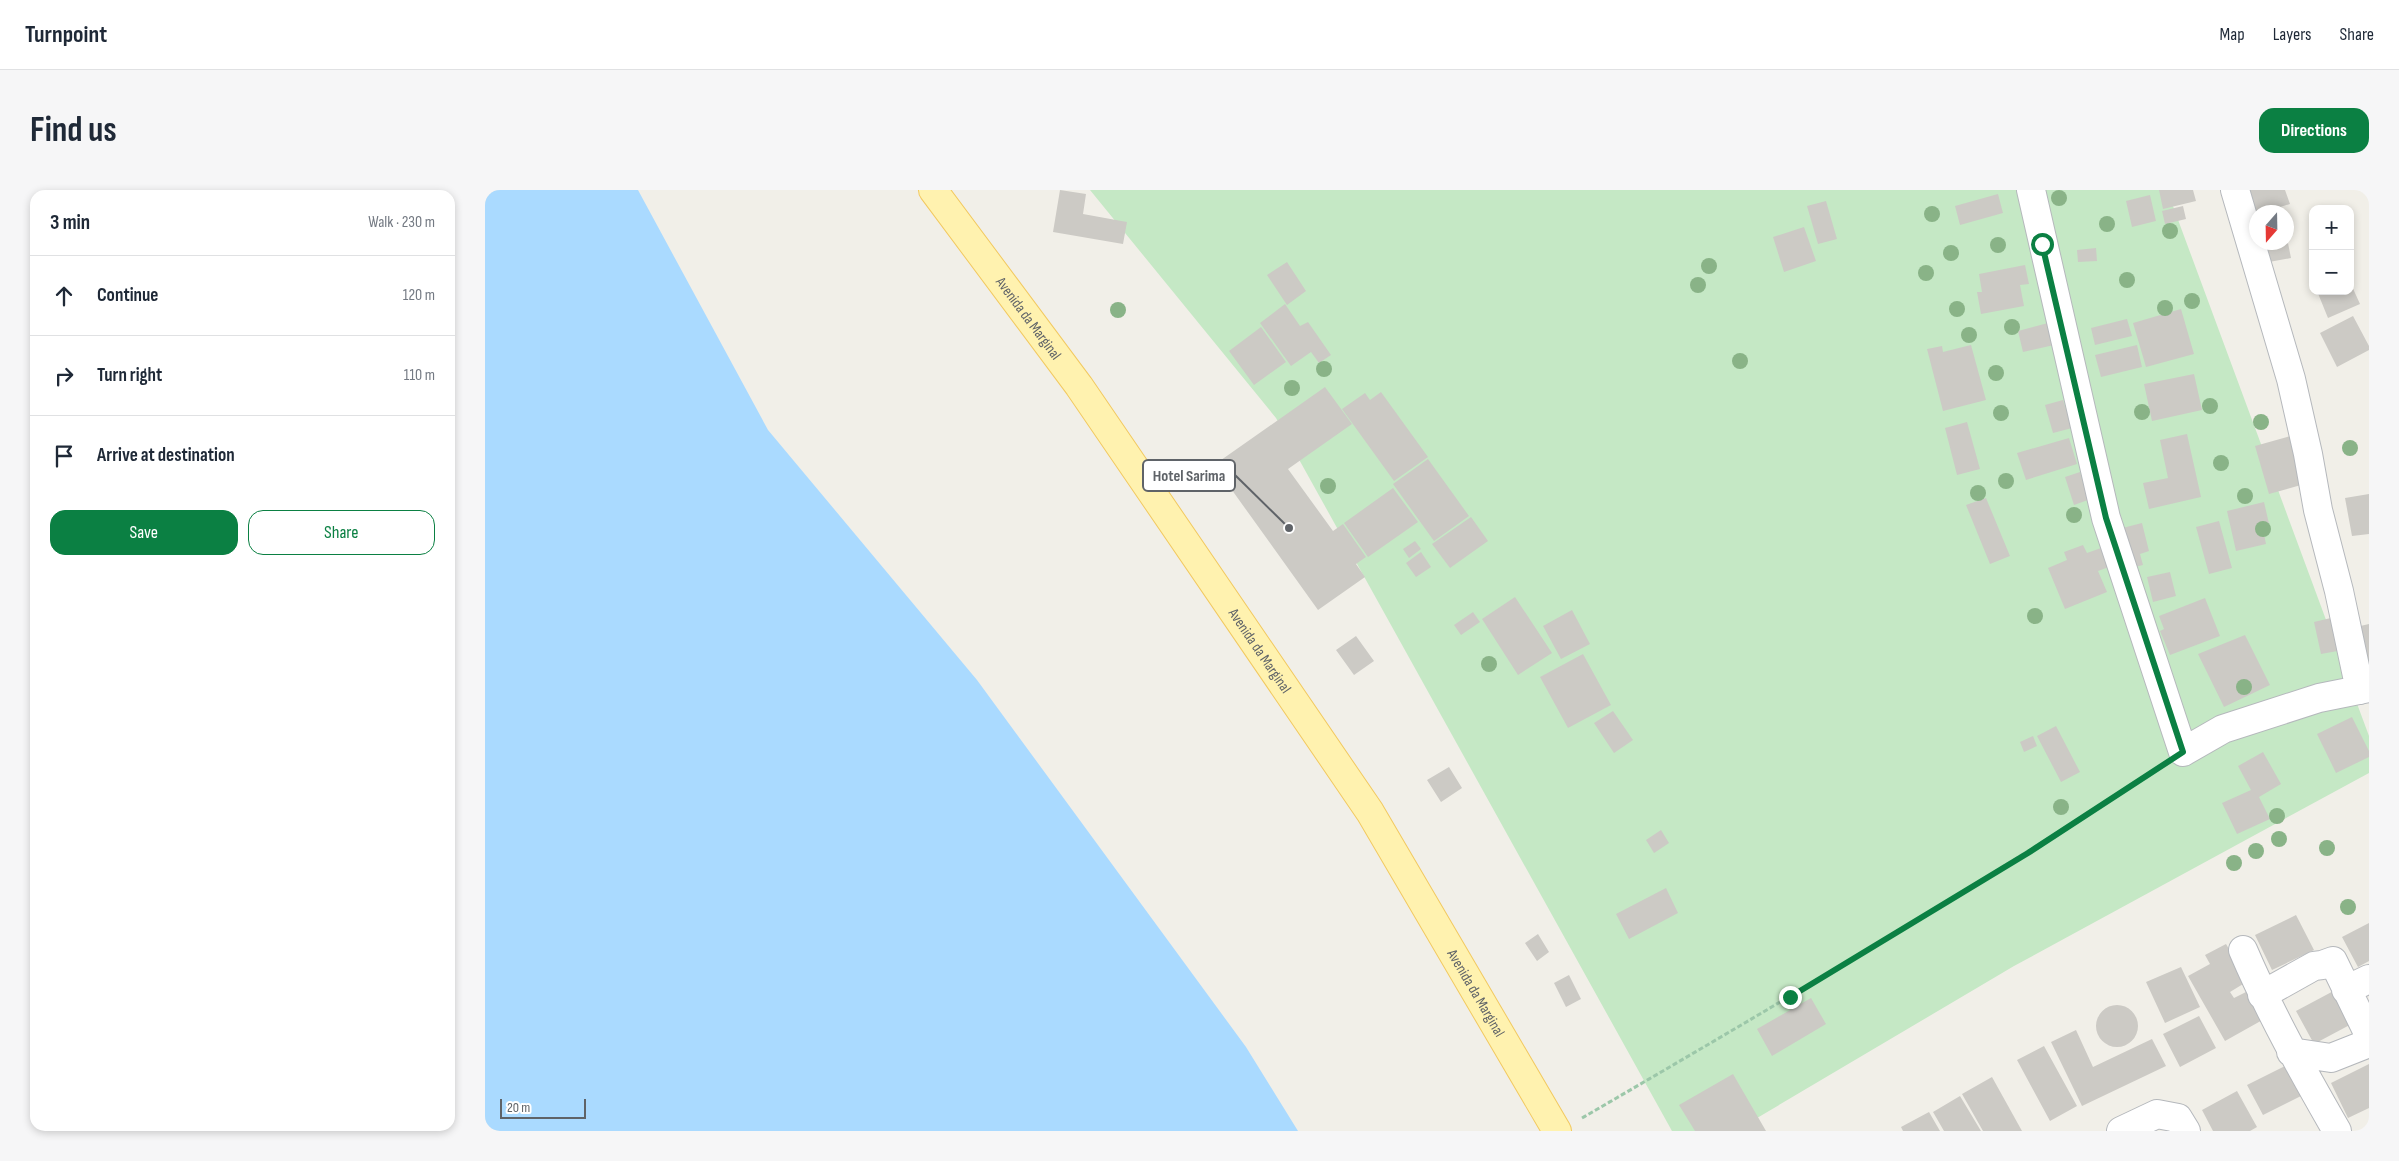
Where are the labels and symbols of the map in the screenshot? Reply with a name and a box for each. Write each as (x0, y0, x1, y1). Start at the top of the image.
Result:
north arrow (2249, 205, 2294, 250)
route start (2031, 233, 2054, 256)
street label: Avenida da Marginal (991, 273, 1065, 364)
callout: Hotel Sarima (1143, 460, 1235, 491)
text: Hotel Sarima (1153, 467, 1225, 486)
street label: Avenida da Marginal (1223, 604, 1295, 697)
street label: Avenida da Marginal (1442, 945, 1509, 1040)
route end (1779, 986, 1802, 1009)
scale bar (500, 1096, 586, 1119)

